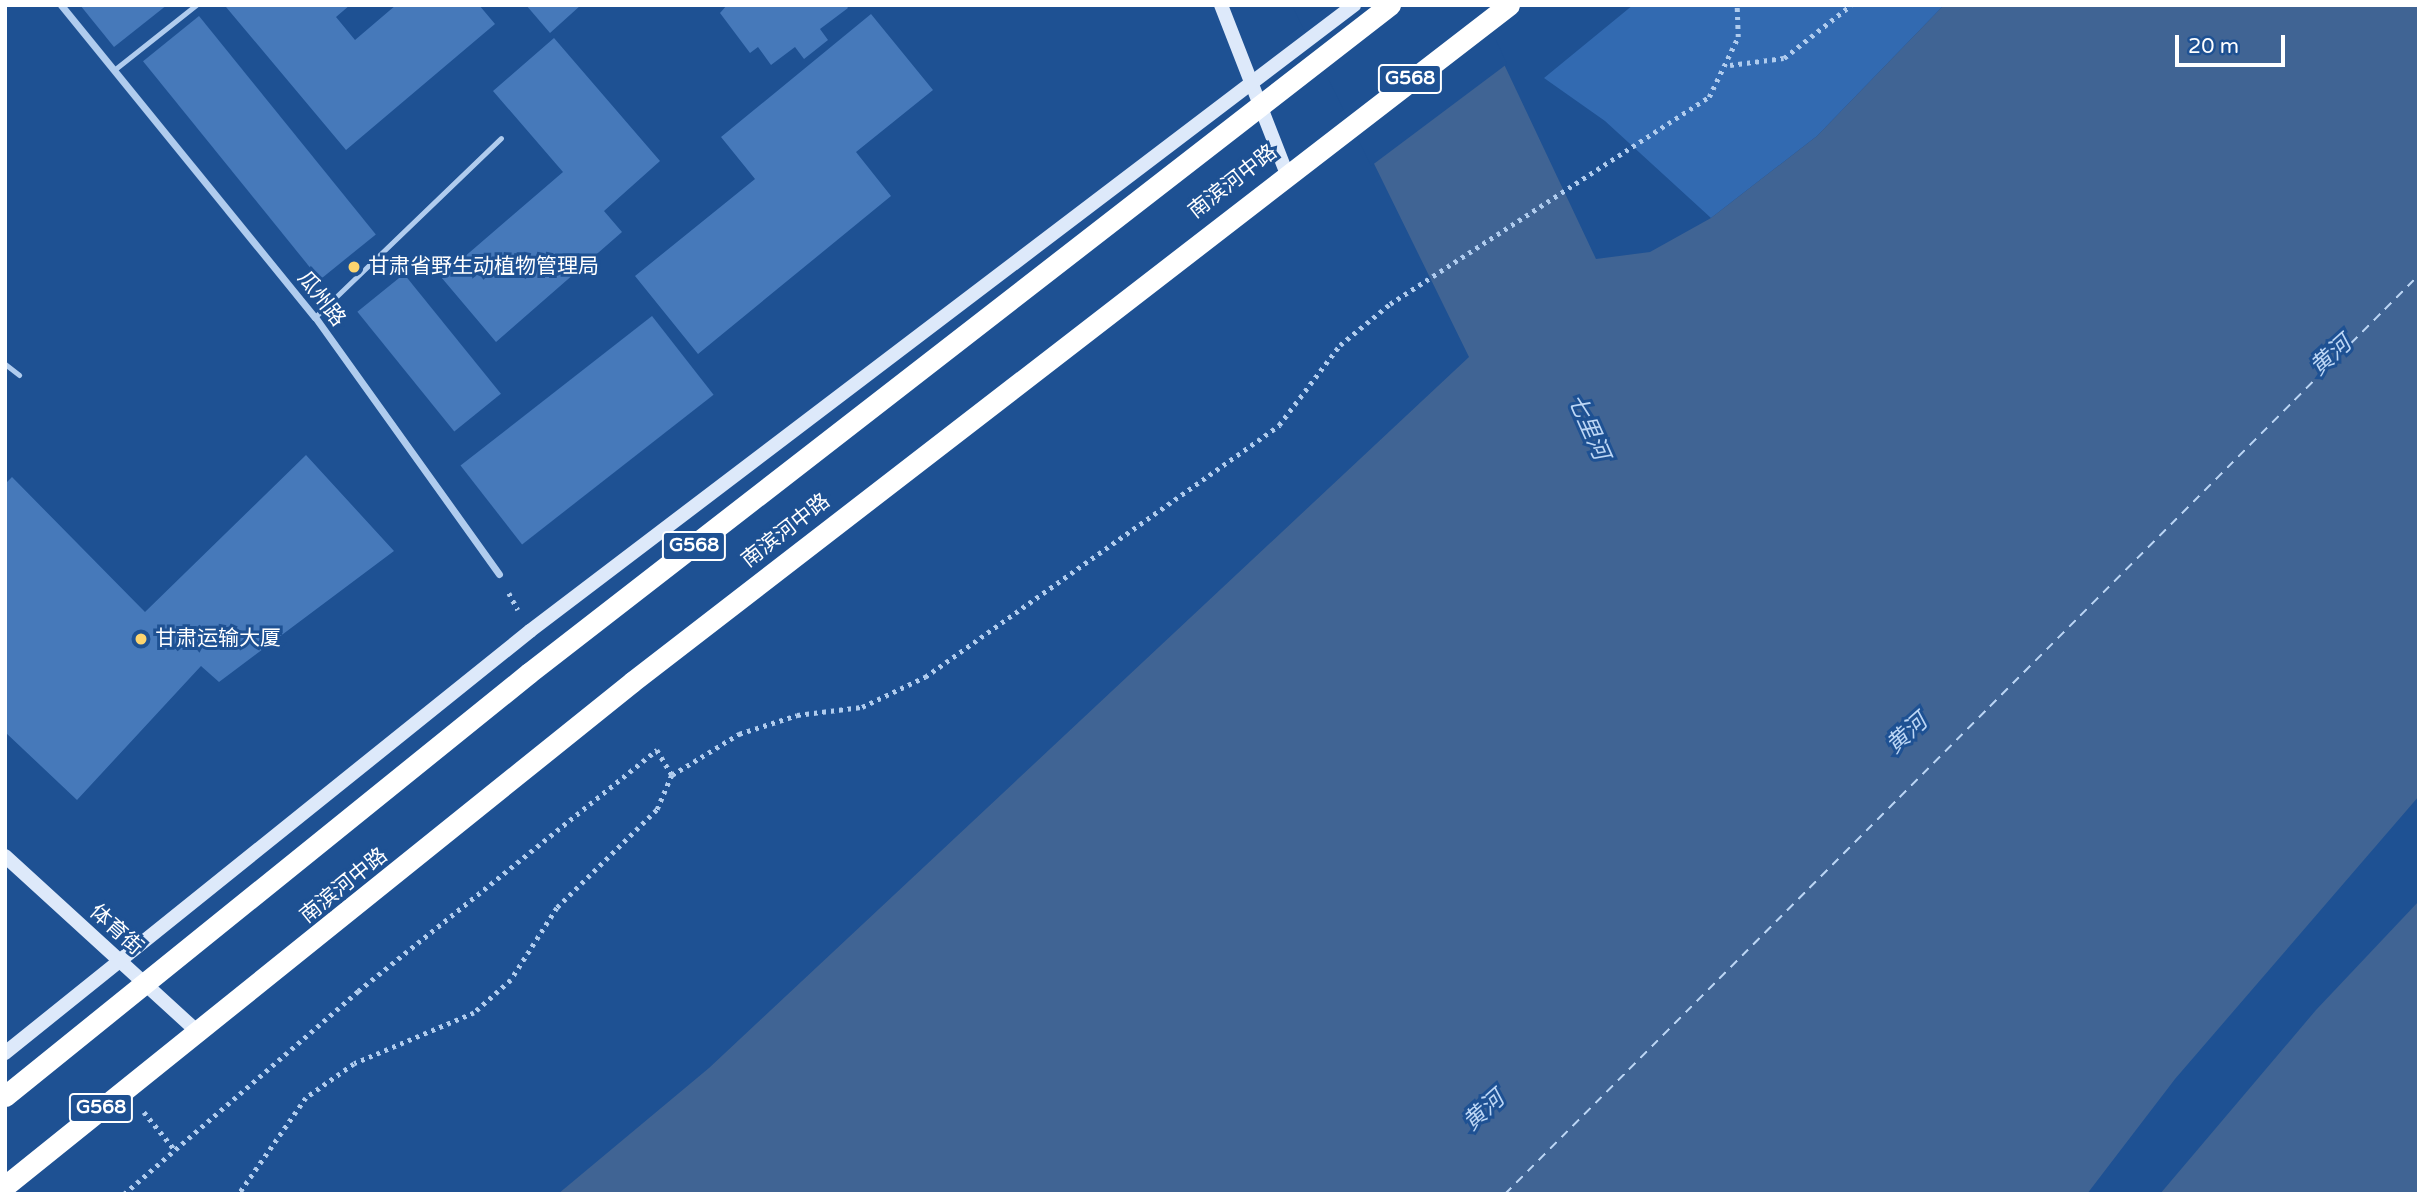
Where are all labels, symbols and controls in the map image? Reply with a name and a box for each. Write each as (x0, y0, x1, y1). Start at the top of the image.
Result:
scale bar (2179, 21, 2289, 65)
text: 20 m (2188, 34, 2239, 59)
road number: G568 (1377, 64, 1443, 94)
street label: 南滨河中路 (1184, 140, 1282, 224)
place label: 甘肃省野生动植物管理局 (368, 254, 599, 280)
marker: 甘肃省野生动植物管理局 (346, 259, 362, 275)
street label: 瓜州路 (292, 266, 350, 332)
water label: 黄河 (2305, 330, 2357, 382)
water label: 七里河 (1561, 390, 1615, 464)
street label: 南滨河中路 (737, 489, 835, 573)
road number: G568 (661, 530, 727, 562)
place label: 甘肃运输大厦 (155, 626, 281, 652)
marker: 甘肃运输大厦 (133, 631, 149, 647)
water label: 黄河 (1881, 708, 1933, 760)
street label: 南滨河中路 (295, 843, 393, 929)
street label: 体育街 (84, 900, 148, 960)
water label: 黄河 (1458, 1085, 1510, 1137)
road number: G568 (68, 1092, 134, 1124)

